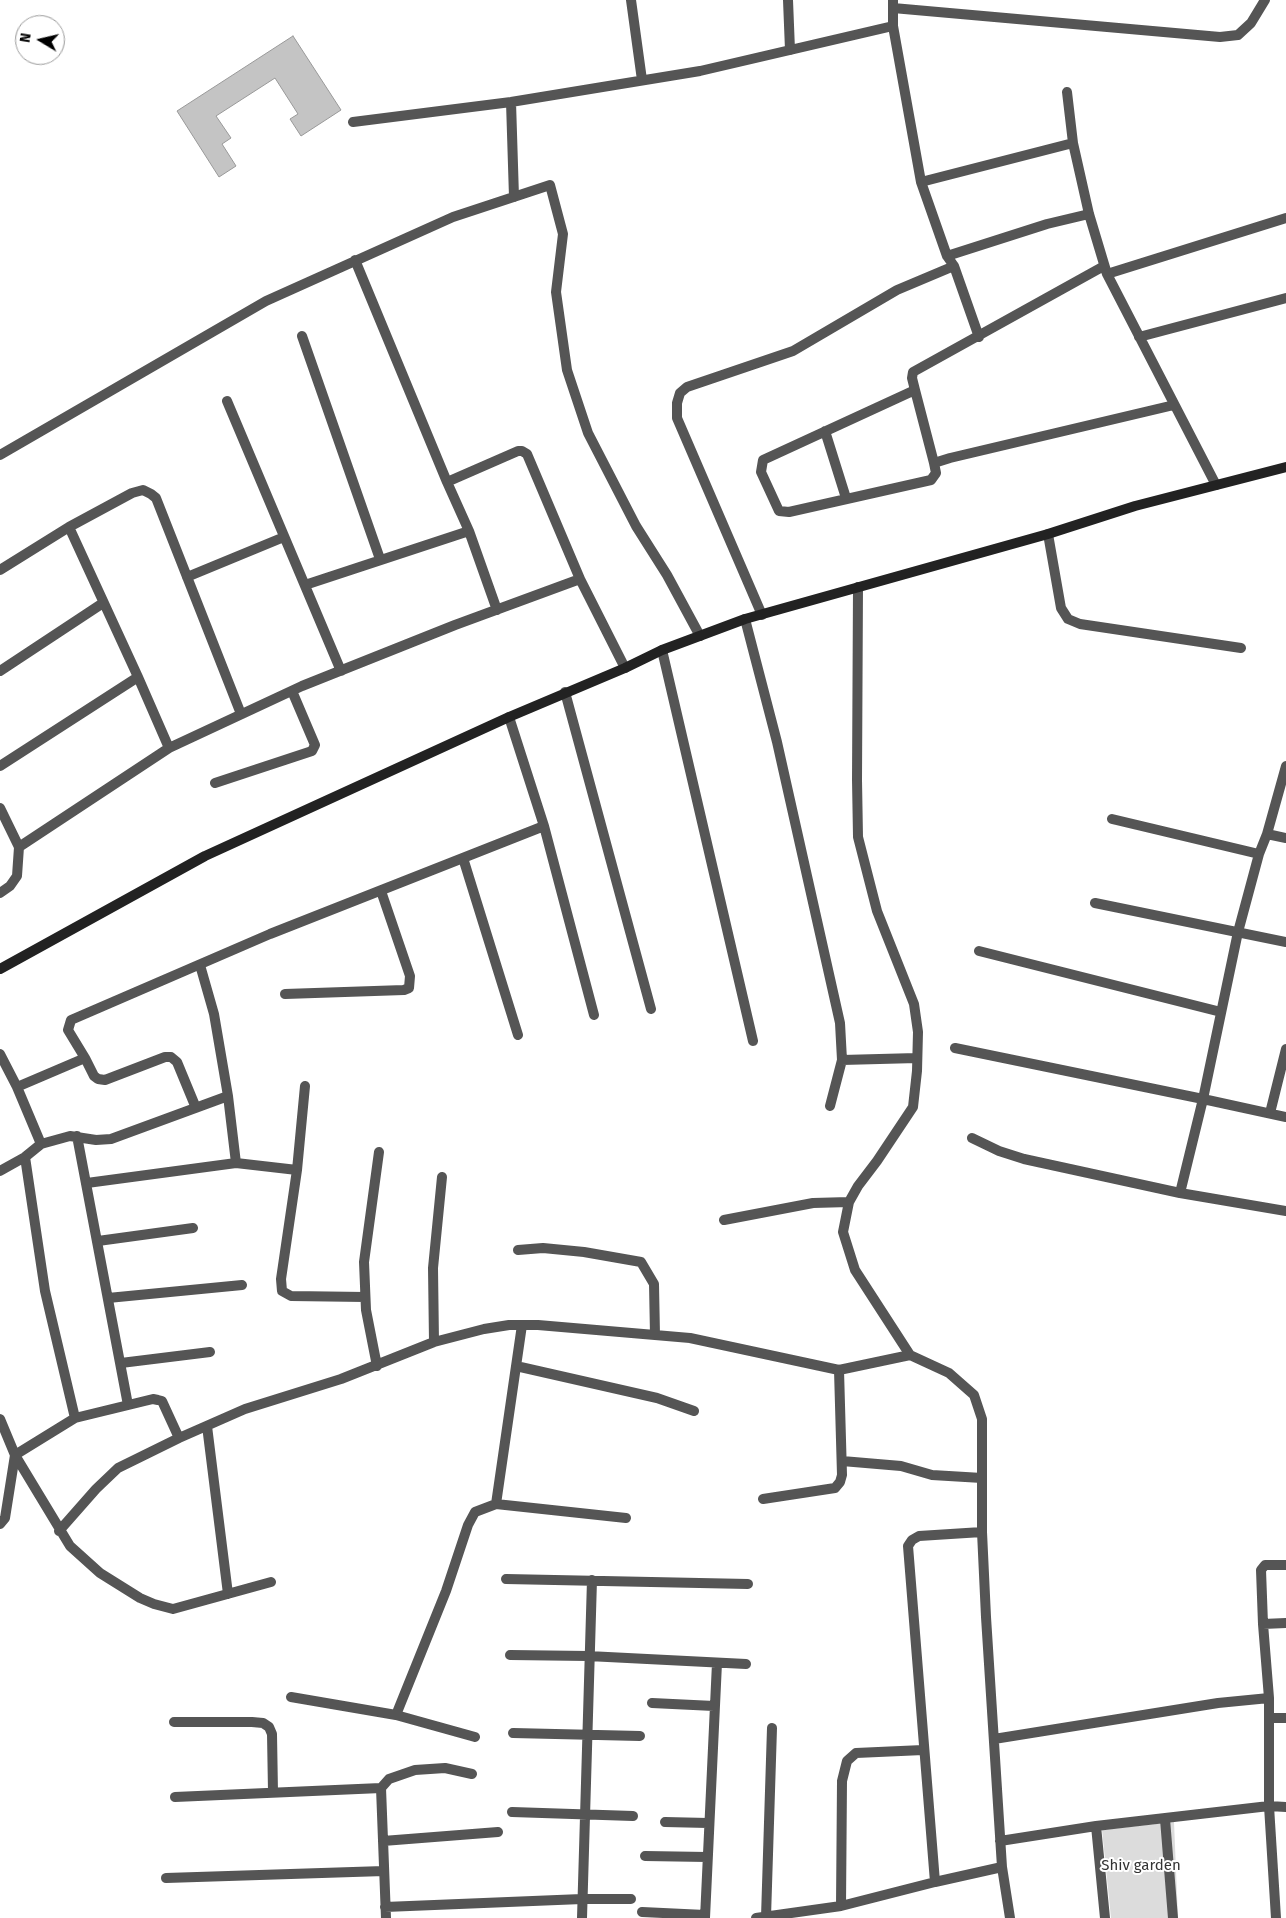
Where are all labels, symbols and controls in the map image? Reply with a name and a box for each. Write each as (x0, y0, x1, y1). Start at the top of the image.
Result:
north arrow (15, 15, 65, 65)
text: N (17, 32, 35, 44)
park label: Shiv garden (1101, 1857, 1181, 1875)

